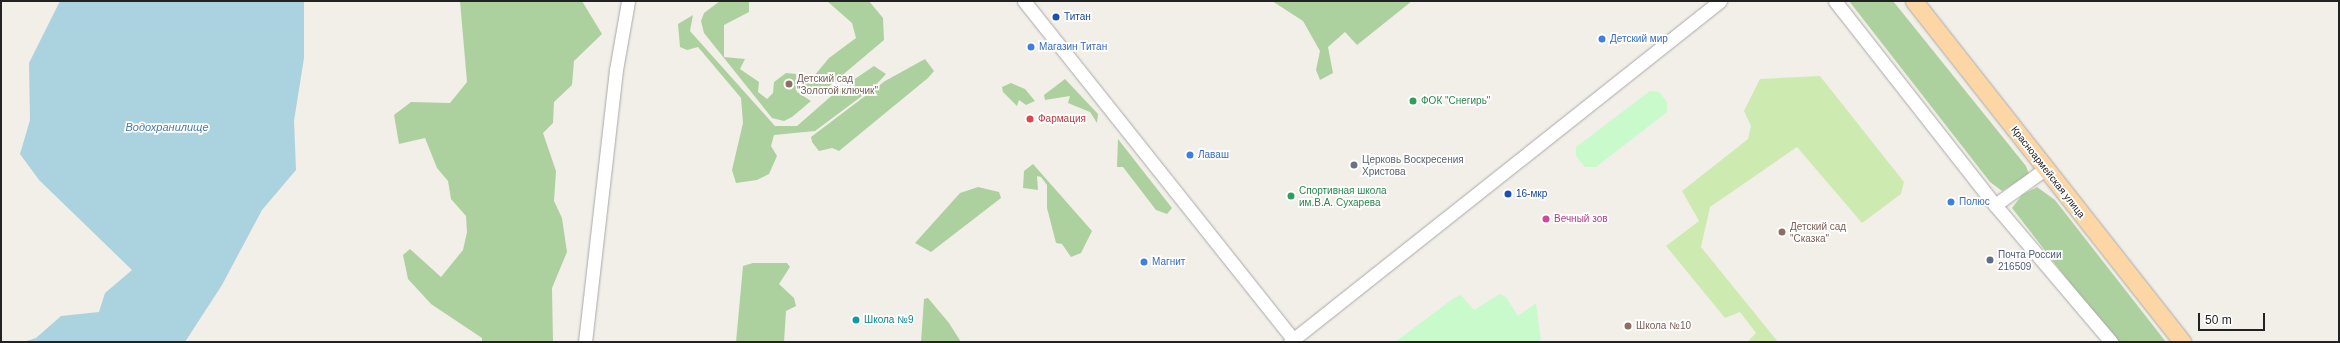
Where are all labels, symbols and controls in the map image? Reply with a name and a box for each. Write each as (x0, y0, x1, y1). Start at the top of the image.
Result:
place label: Титан (1064, 11, 1091, 23)
marker: Титан (1051, 12, 1061, 22)
place label: Детский мир (1610, 33, 1668, 45)
marker: Детский мир (1597, 34, 1607, 44)
place label: Магазин Титан (1039, 41, 1107, 53)
marker: Магазин Титан (1026, 42, 1036, 52)
place label: Детский сад "Золотой ключик" (797, 72, 878, 96)
marker: Детский сад "Золотой ключик" (784, 79, 794, 89)
place label: ФОК "Снегирь" (1421, 95, 1490, 107)
marker: ФОК "Снегирь" (1408, 96, 1418, 106)
place label: Фармация (1038, 113, 1086, 125)
marker: Фармация (1025, 114, 1035, 124)
water label: Водохранилище (125, 120, 209, 134)
street label: Красноармейская улица (2008, 124, 2088, 220)
place label: Лаваш (1198, 149, 1229, 161)
marker: Лаваш (1185, 150, 1195, 160)
place label: Церковь Воскресения Христова (1362, 153, 1464, 176)
marker: Церковь Воскресения Христова (1349, 160, 1359, 170)
place label: Спортивная школа им.В.А. Сухарева (1299, 184, 1387, 208)
place label: 16-мкр (1516, 188, 1547, 200)
marker: 16-мкр (1503, 189, 1513, 199)
marker: Спортивная школа им.В.А. Сухарева (1286, 191, 1296, 201)
place label: Полюс (1959, 196, 1990, 208)
marker: Полюс (1946, 197, 1956, 207)
place label: Вечный зов (1554, 213, 1608, 225)
marker: Вечный зов (1541, 214, 1551, 224)
place label: Детский сад "Сказка" (1790, 220, 1846, 244)
marker: Детский сад "Сказка" (1777, 227, 1787, 237)
place label: Почта России 216509 (1998, 248, 2062, 272)
marker: Почта России 216509 (1985, 255, 1995, 265)
place label: Магнит (1152, 256, 1185, 268)
marker: Магнит (1139, 257, 1149, 267)
scale bar (2200, 305, 2267, 331)
text: 50 m (2205, 313, 2232, 327)
place label: Школа №9 (864, 314, 913, 326)
marker: Школа №9 (851, 315, 861, 325)
place label: Школа №10 (1636, 320, 1691, 332)
marker: Школа №10 (1623, 321, 1633, 331)

